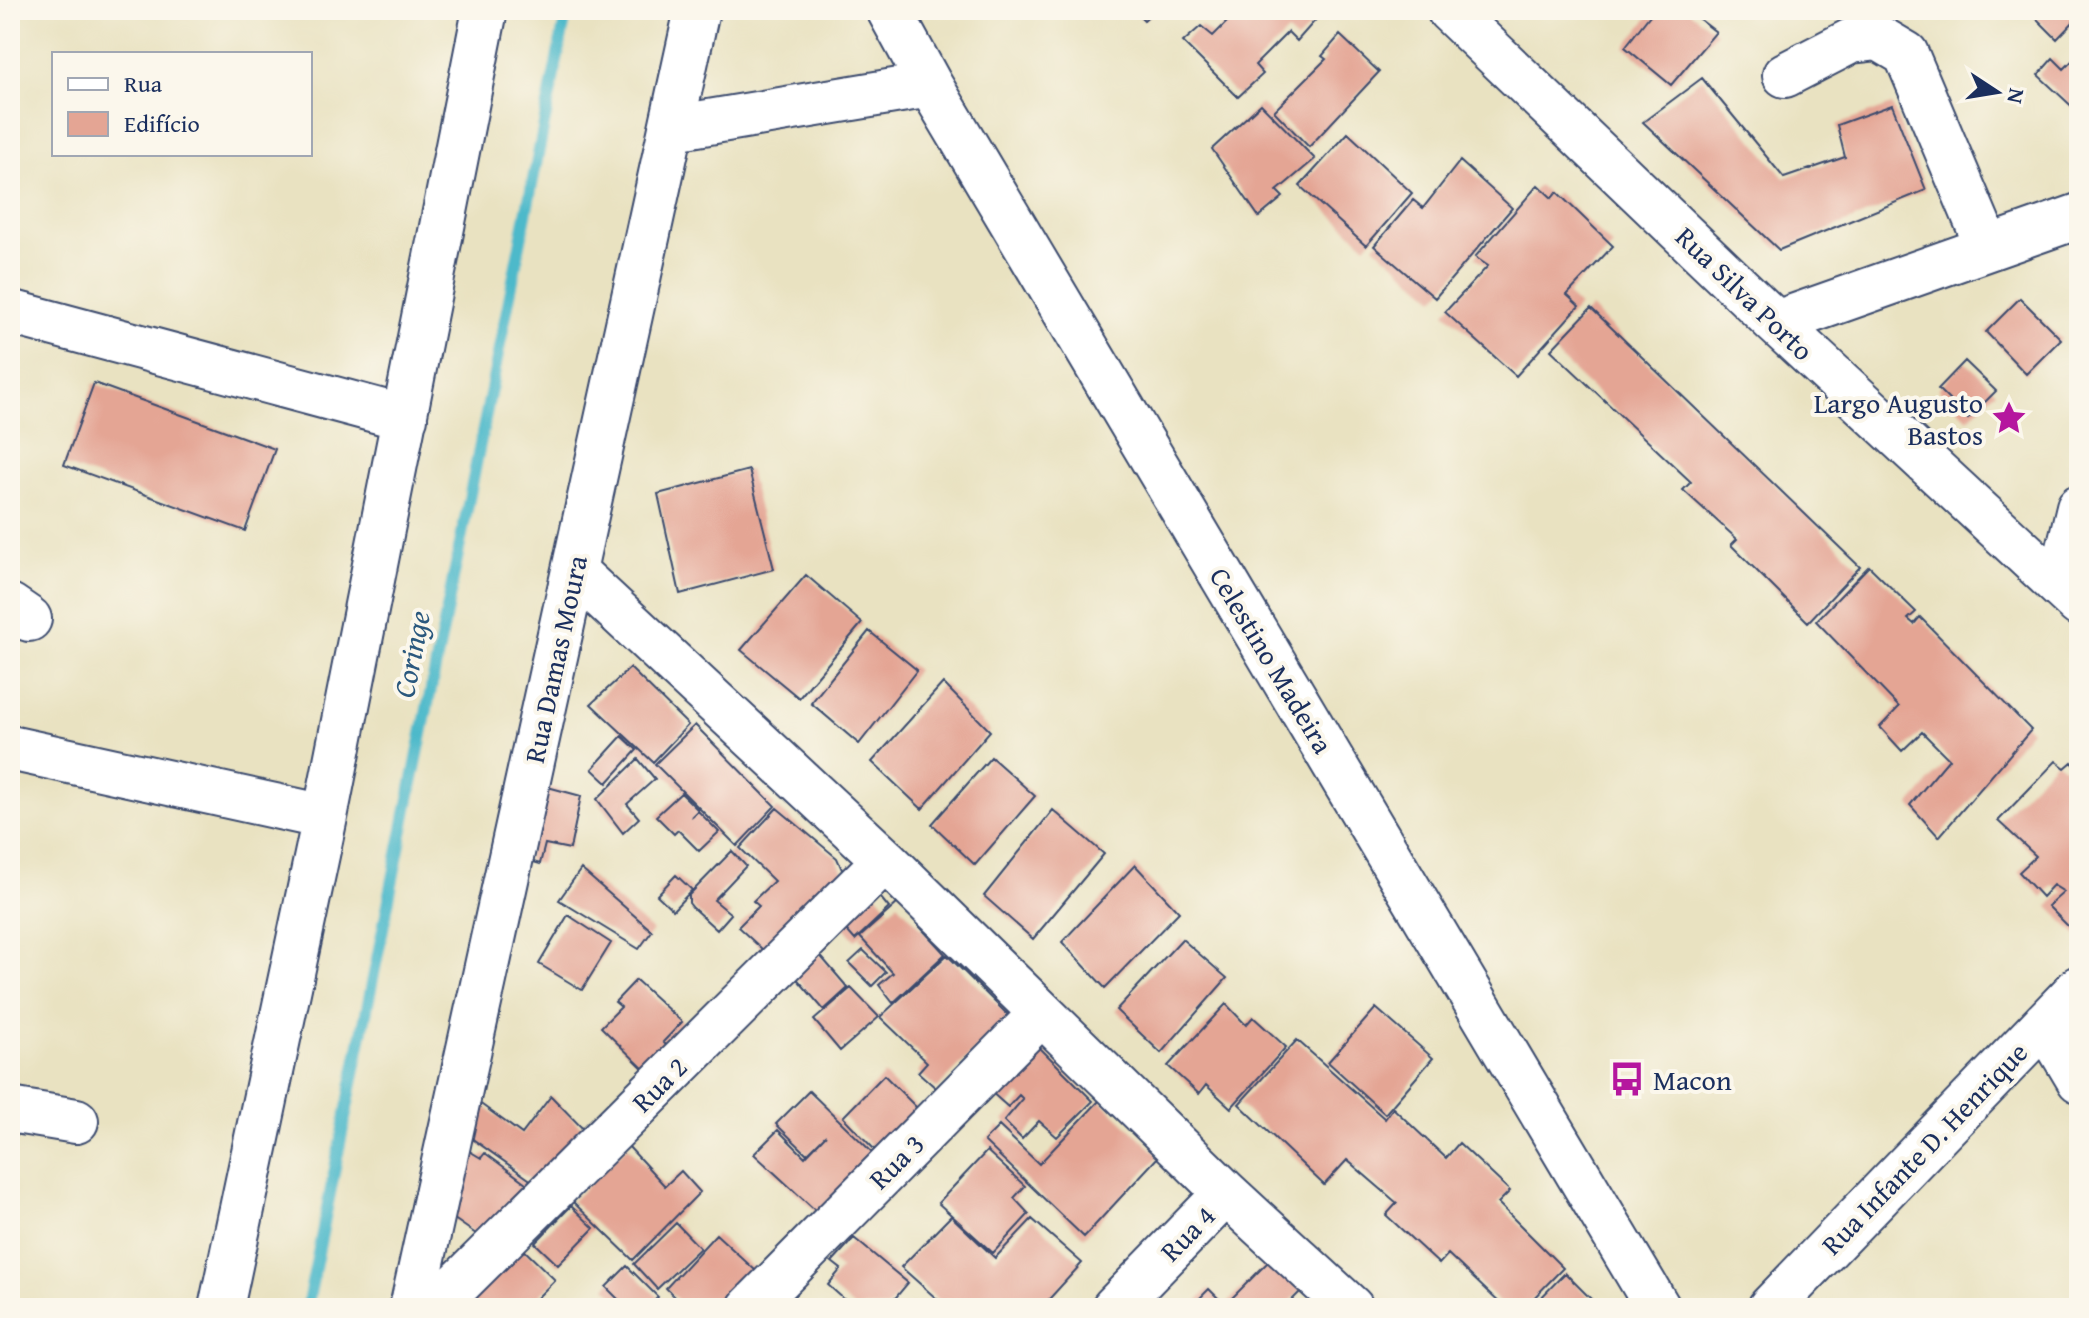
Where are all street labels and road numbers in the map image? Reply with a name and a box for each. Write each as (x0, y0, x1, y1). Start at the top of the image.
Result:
street label: Rua Silva Porto (1667, 216, 1823, 370)
street label: Rua Damas Moura (513, 551, 597, 767)
street label: Celestino Madeira (1200, 559, 1344, 762)
street label: Rua Infante D. Henrique (1811, 1032, 2037, 1264)
street label: Rua 2 (622, 1047, 696, 1121)
street label: Rua 3 (859, 1124, 933, 1198)
street label: Rua 4 (1150, 1196, 1224, 1270)

